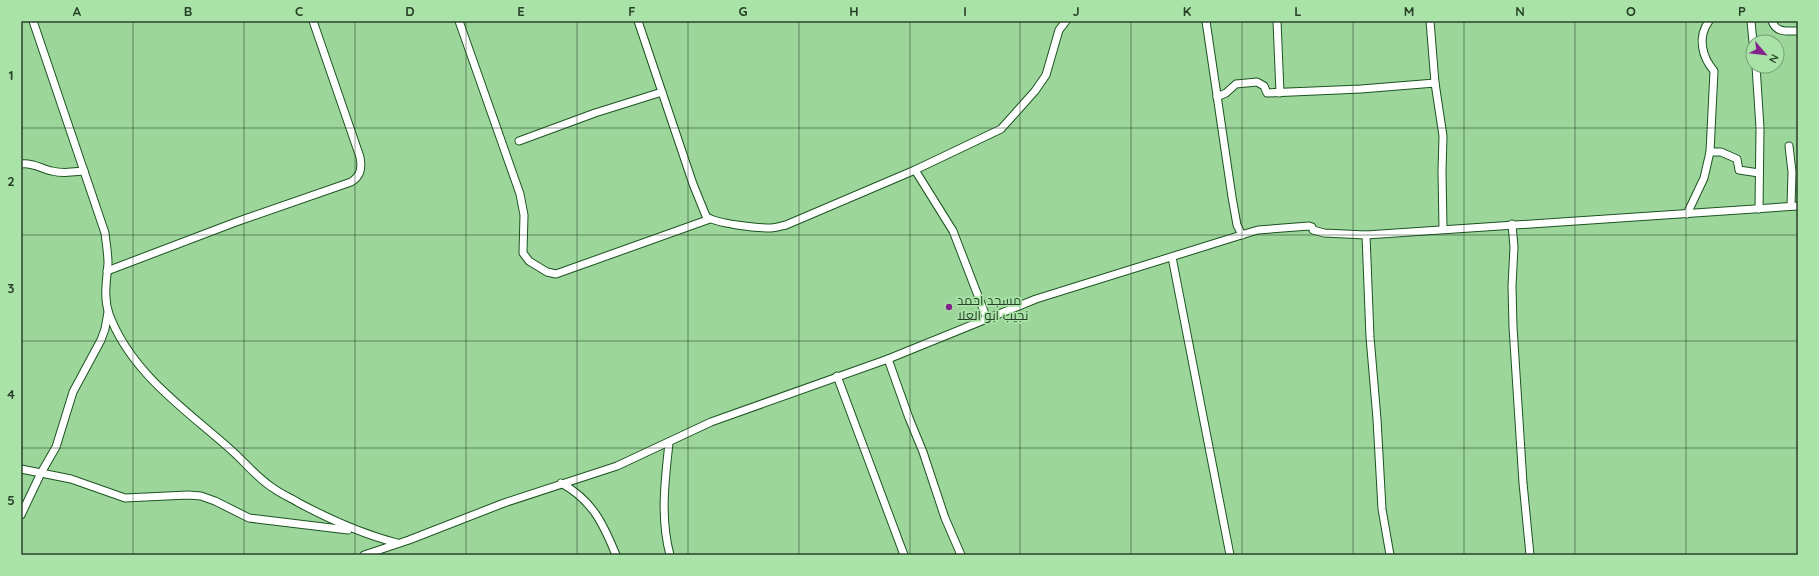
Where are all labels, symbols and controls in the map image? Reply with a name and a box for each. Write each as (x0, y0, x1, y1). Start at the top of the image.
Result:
text: A (73, 3, 82, 19)
text: B (184, 3, 192, 19)
text: C (295, 3, 303, 19)
text: D (405, 3, 415, 19)
text: E (517, 3, 525, 19)
text: F (628, 3, 636, 19)
text: G (738, 3, 748, 19)
text: H (849, 3, 859, 19)
text: I (963, 3, 967, 19)
text: J (1072, 3, 1080, 19)
text: K (1183, 3, 1192, 19)
text: L (1294, 3, 1302, 19)
text: M (1404, 3, 1414, 19)
text: N (1515, 3, 1525, 19)
text: O (1626, 3, 1636, 19)
text: P (1738, 3, 1746, 19)
north arrow (1745, 34, 1785, 74)
text: N (1766, 52, 1782, 66)
text: 1 (8, 67, 14, 83)
text: 2 (7, 173, 15, 189)
text: 3 (8, 280, 15, 296)
place label: مسجد احمد نجيب ابو العلا (957, 292, 1028, 323)
marker: مسجد احمد نجيب ابو العلا (944, 302, 954, 312)
text: 4 (7, 386, 15, 402)
text: 5 (7, 492, 15, 508)

